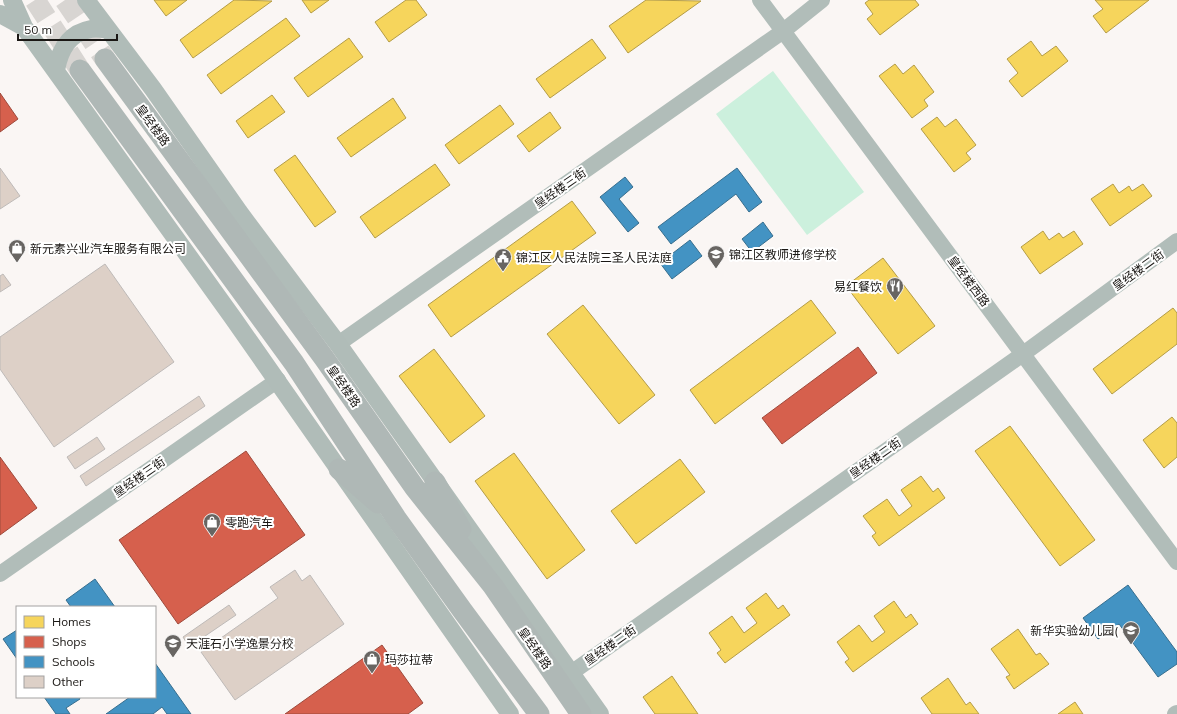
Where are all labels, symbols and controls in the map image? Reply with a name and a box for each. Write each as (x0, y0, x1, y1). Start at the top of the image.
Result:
scale bar (18, 16, 117, 42)
text: 50 m (24, 22, 52, 37)
street label: 皇经楼路 (133, 101, 173, 149)
street label: 皇经楼三街 (531, 165, 589, 211)
shop icon: 新元素兴业汽车服务有限公司 (7, 238, 27, 263)
place label: 新元素兴业汽车服务有限公司 (30, 241, 186, 256)
school or university icon: 锦江区教师进修学校 (706, 244, 726, 269)
street label: 皇经楼二街 (1109, 246, 1167, 294)
public building icon: 锦江区人民法院三圣人民法庭 (493, 247, 513, 272)
place label: 锦江区教师进修学校 (729, 247, 837, 262)
place label: 锦江区人民法院三圣人民法庭 (516, 250, 672, 265)
street label: 皇经楼西路 (945, 253, 993, 309)
restaurant icon: 易红餐饮 (885, 276, 905, 301)
place label: 易红餐饮 (834, 279, 882, 294)
street label: 皇经楼路 (324, 362, 364, 410)
street label: 皇经楼二街 (846, 435, 904, 481)
street label: 皇经楼三街 (110, 454, 168, 500)
shop icon: 零跑汽车 (202, 512, 222, 537)
place label: 零跑汽车 (225, 515, 273, 530)
legend (16, 606, 156, 698)
text: Homes (52, 614, 91, 629)
school or university icon: 新华实验幼儿园( (1121, 620, 1141, 645)
street label: 皇经楼二街 (581, 622, 639, 668)
place label: 新华实验幼儿园( (1030, 623, 1118, 638)
street label: 皇经楼路 (515, 624, 555, 672)
school or university icon: 天涯石小学逸景分校 (163, 633, 183, 658)
text: Shops (52, 634, 87, 649)
place label: 天涯石小学逸景分校 (186, 636, 294, 651)
shop icon: 玛莎拉蒂 (362, 649, 382, 674)
place label: 玛莎拉蒂 (385, 652, 433, 667)
text: Schools (52, 654, 95, 669)
text: Other (52, 674, 84, 689)

